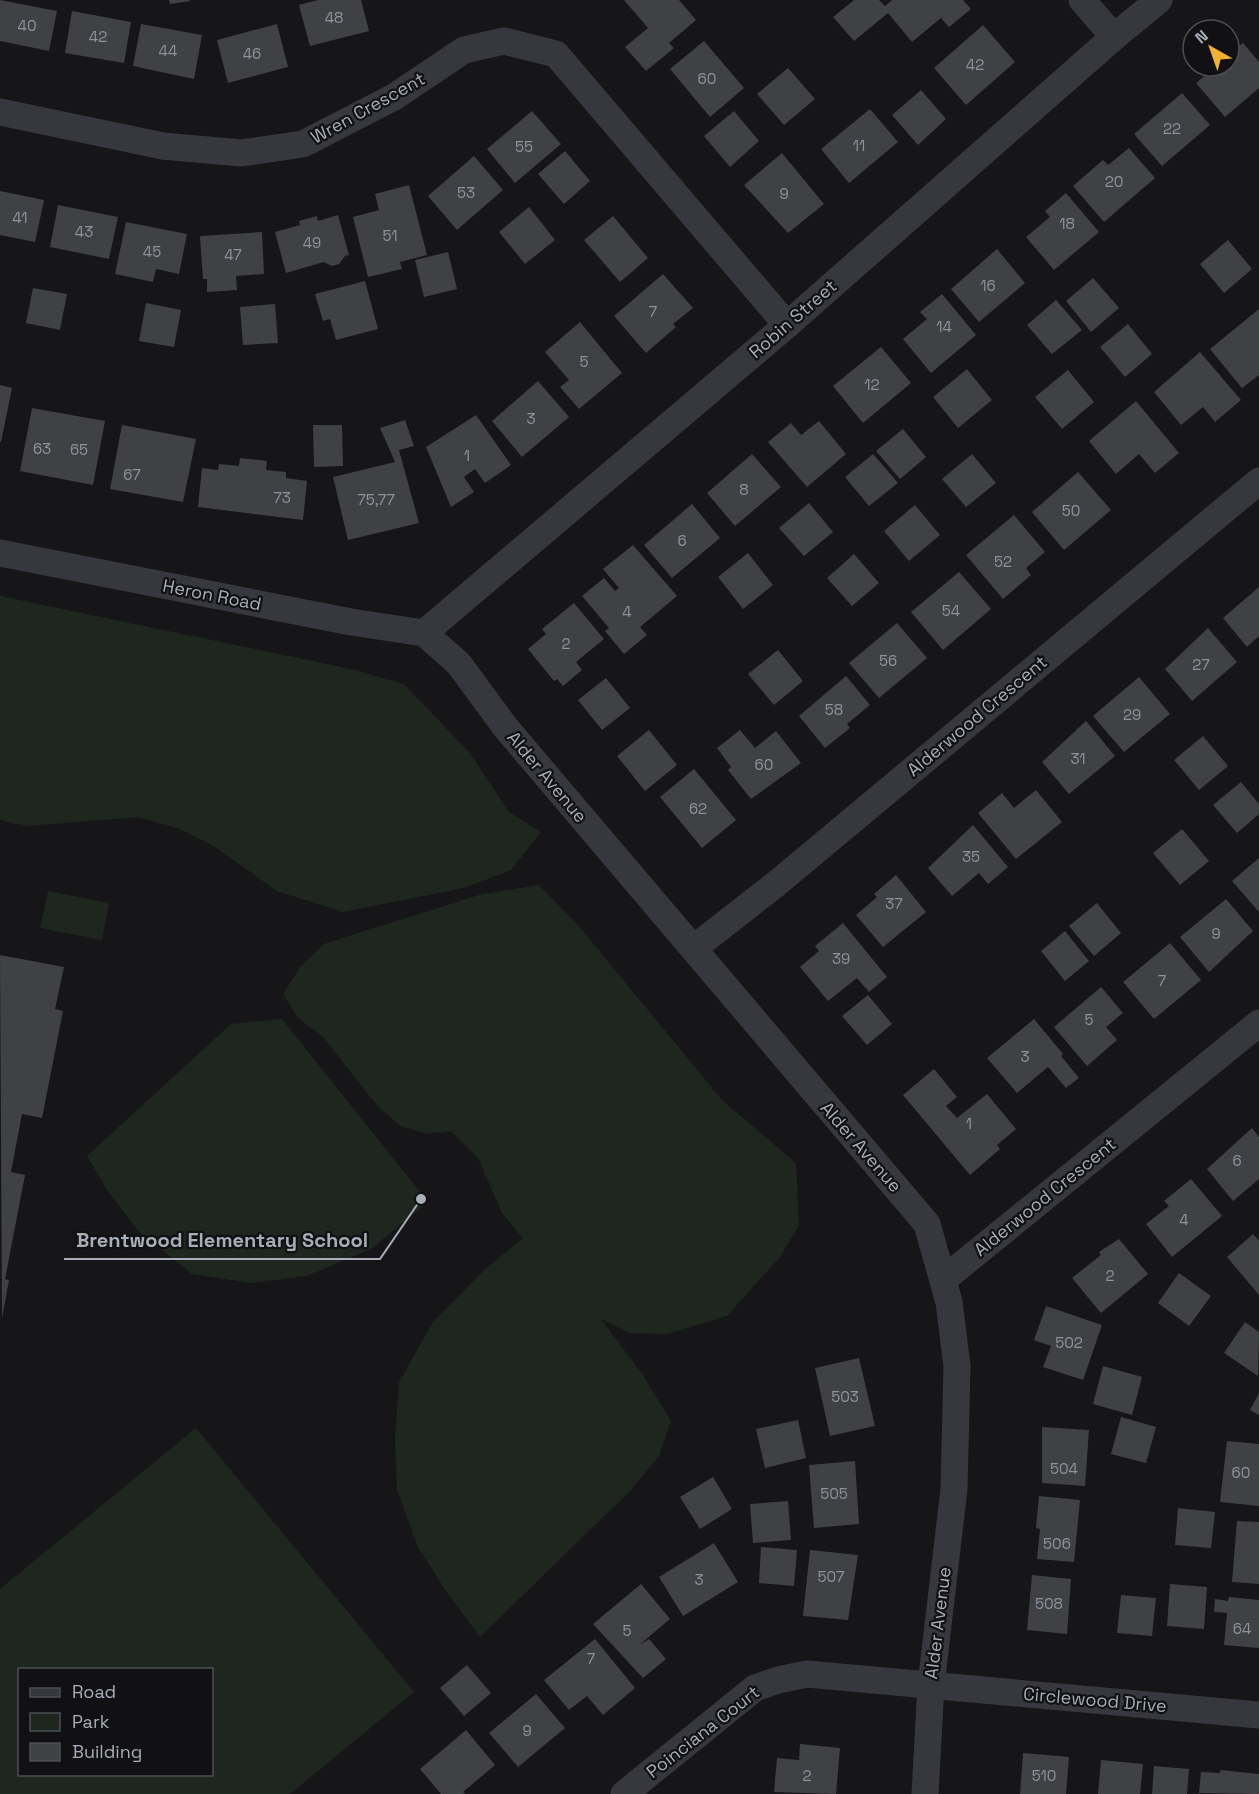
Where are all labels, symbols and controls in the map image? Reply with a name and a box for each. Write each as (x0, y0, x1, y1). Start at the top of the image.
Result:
house number: 48 (325, 8, 343, 27)
house number: 40 (18, 16, 37, 35)
north arrow (1181, 18, 1241, 78)
text: N (1191, 25, 1213, 48)
house number: 42 (89, 27, 107, 46)
house number: 44 (159, 41, 177, 60)
house number: 46 (243, 44, 261, 63)
house number: 42 (966, 55, 984, 74)
street label: Wren Crescent (307, 67, 429, 148)
house number: 60 (698, 69, 716, 88)
house number: 22 (1163, 119, 1181, 138)
house number: 11 (853, 136, 865, 155)
house number: 55 (515, 137, 533, 156)
house number: 20 (1105, 172, 1123, 191)
house number: 53 (457, 183, 475, 202)
house number: 9 (779, 184, 789, 203)
house number: 41 (12, 208, 28, 227)
house number: 18 (1059, 214, 1075, 233)
house number: 43 (75, 222, 93, 241)
house number: 51 (382, 226, 398, 245)
house number: 49 (303, 233, 321, 252)
house number: 45 (143, 242, 161, 261)
house number: 47 (224, 245, 242, 264)
street label: Robin Street (744, 274, 841, 363)
house number: 16 (980, 276, 996, 295)
house number: 7 (649, 302, 657, 321)
house number: 14 (936, 317, 952, 336)
house number: 5 (580, 352, 589, 371)
house number: 12 (864, 375, 880, 394)
house number: 3 (526, 409, 536, 428)
house number: 63 (33, 439, 51, 458)
house number: 65 (70, 440, 88, 459)
house number: 1 (464, 446, 470, 465)
house number: 67 (123, 465, 141, 484)
house number: 8 (739, 480, 749, 499)
house number: 73 (273, 488, 291, 507)
house number: 75,77 (357, 490, 395, 509)
house number: 50 (1062, 501, 1080, 520)
house number: 6 (677, 531, 687, 550)
house number: 52 (994, 552, 1012, 571)
street label: Heron Road (161, 574, 263, 615)
house number: 54 (942, 601, 960, 620)
house number: 4 (622, 602, 632, 621)
house number: 2 (561, 634, 571, 653)
street label: Alderwood Crescent (902, 650, 1052, 781)
house number: 56 (879, 651, 897, 670)
house number: 27 (1192, 655, 1210, 674)
house number: 58 (825, 700, 843, 719)
house number: 29 (1123, 705, 1141, 724)
street label: Alder Avenue (502, 726, 592, 827)
house number: 31 (1070, 749, 1086, 768)
house number: 60 (755, 755, 773, 774)
house number: 62 (689, 799, 707, 818)
house number: 35 (962, 847, 980, 866)
house number: 37 (885, 894, 903, 913)
house number: 9 (1211, 924, 1221, 943)
house number: 39 (832, 949, 850, 968)
house number: 7 (1158, 971, 1166, 990)
house number: 5 (1085, 1010, 1094, 1029)
house number: 3 (1020, 1047, 1030, 1066)
street label: Alder Avenue (816, 1097, 907, 1197)
house number: 1 (966, 1114, 972, 1133)
street label: Alderwood Crescent (969, 1132, 1120, 1261)
house number: 6 (1232, 1151, 1242, 1170)
house number: 4 (1179, 1210, 1189, 1229)
callout: Brentwood Elementary School (64, 1221, 380, 1259)
text: Brentwood Elementary School (76, 1227, 368, 1253)
house number: 2 (1105, 1266, 1115, 1285)
house number: 502 (1055, 1333, 1083, 1352)
house number: 503 (831, 1387, 859, 1406)
house number: 504 (1050, 1459, 1078, 1478)
house number: 60 (1232, 1463, 1250, 1482)
house number: 505 (820, 1484, 848, 1503)
house number: 506 (1043, 1534, 1071, 1553)
street label: Alder Avenue (919, 1566, 956, 1680)
house number: 507 (818, 1567, 844, 1586)
house number: 3 (694, 1570, 704, 1589)
house number: 508 (1035, 1594, 1063, 1613)
house number: 64 (1233, 1619, 1251, 1638)
house number: 5 (623, 1621, 632, 1640)
house number: 7 (587, 1649, 595, 1668)
legend (18, 1668, 213, 1776)
text: Road (72, 1680, 116, 1703)
street label: Poinciana Court (641, 1680, 764, 1783)
street label: Circlewood Drive (1022, 1682, 1168, 1717)
text: Park (72, 1710, 110, 1733)
house number: 9 (522, 1721, 532, 1740)
text: Building (72, 1740, 142, 1763)
house number: 2 (802, 1766, 812, 1785)
house number: 510 (1032, 1766, 1056, 1785)

